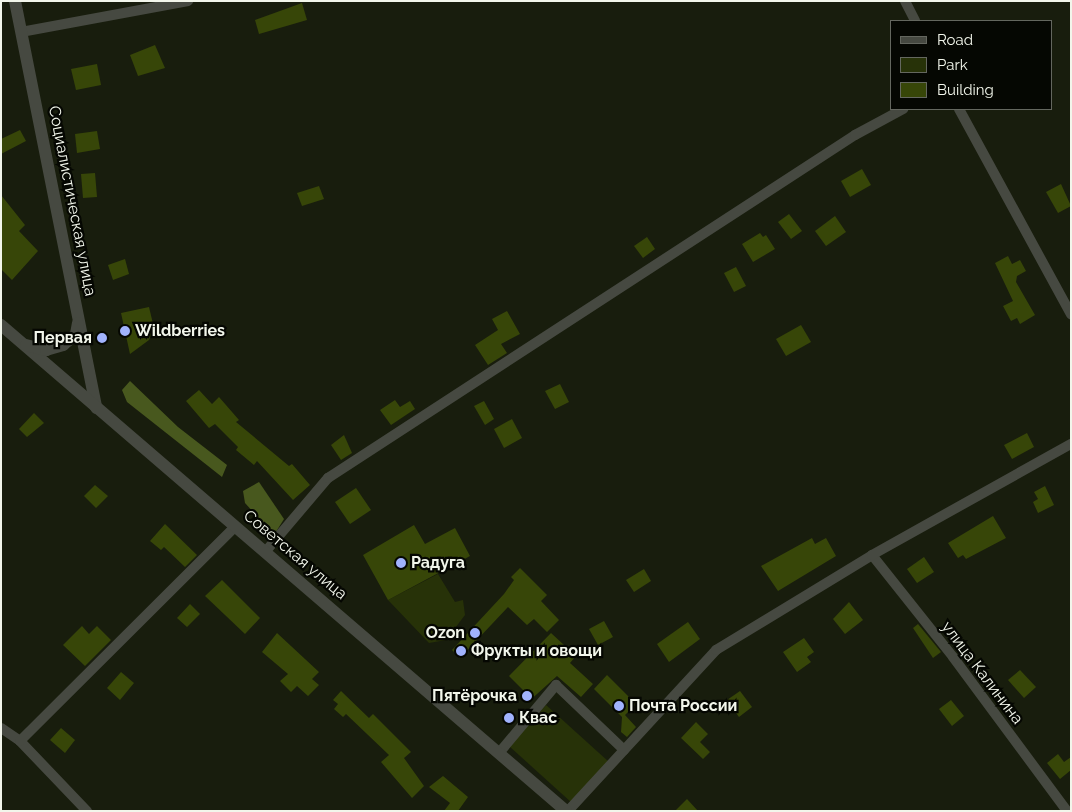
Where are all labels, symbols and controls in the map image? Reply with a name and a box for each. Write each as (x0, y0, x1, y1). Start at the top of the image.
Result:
legend (890, 20, 1052, 110)
text: Road (937, 31, 973, 49)
text: Park (937, 56, 968, 74)
text: Building (937, 81, 994, 99)
street label: Социалистическая улица (44, 104, 100, 298)
place label: Wildberries (135, 321, 225, 341)
marker: Wildberries (119, 325, 131, 337)
place label: Первая (33, 328, 92, 348)
marker: Первая (96, 332, 108, 344)
street label: Советская улица (239, 506, 351, 604)
place label: Радуга (411, 553, 465, 573)
marker: Радуга (395, 557, 407, 569)
street label: улица Калинина (937, 618, 1027, 728)
place label: Ozon (426, 623, 465, 643)
marker: Ozon (469, 627, 481, 639)
place label: Фрукты и овощи (471, 641, 602, 661)
marker: Фрукты и овощи (455, 645, 467, 657)
place label: Пятёрочка (432, 686, 517, 706)
marker: Пятёрочка (521, 690, 533, 702)
place label: Почта России (629, 696, 737, 716)
marker: Почта России (613, 700, 625, 712)
place label: Квас (519, 708, 557, 728)
marker: Квас (503, 712, 515, 724)

